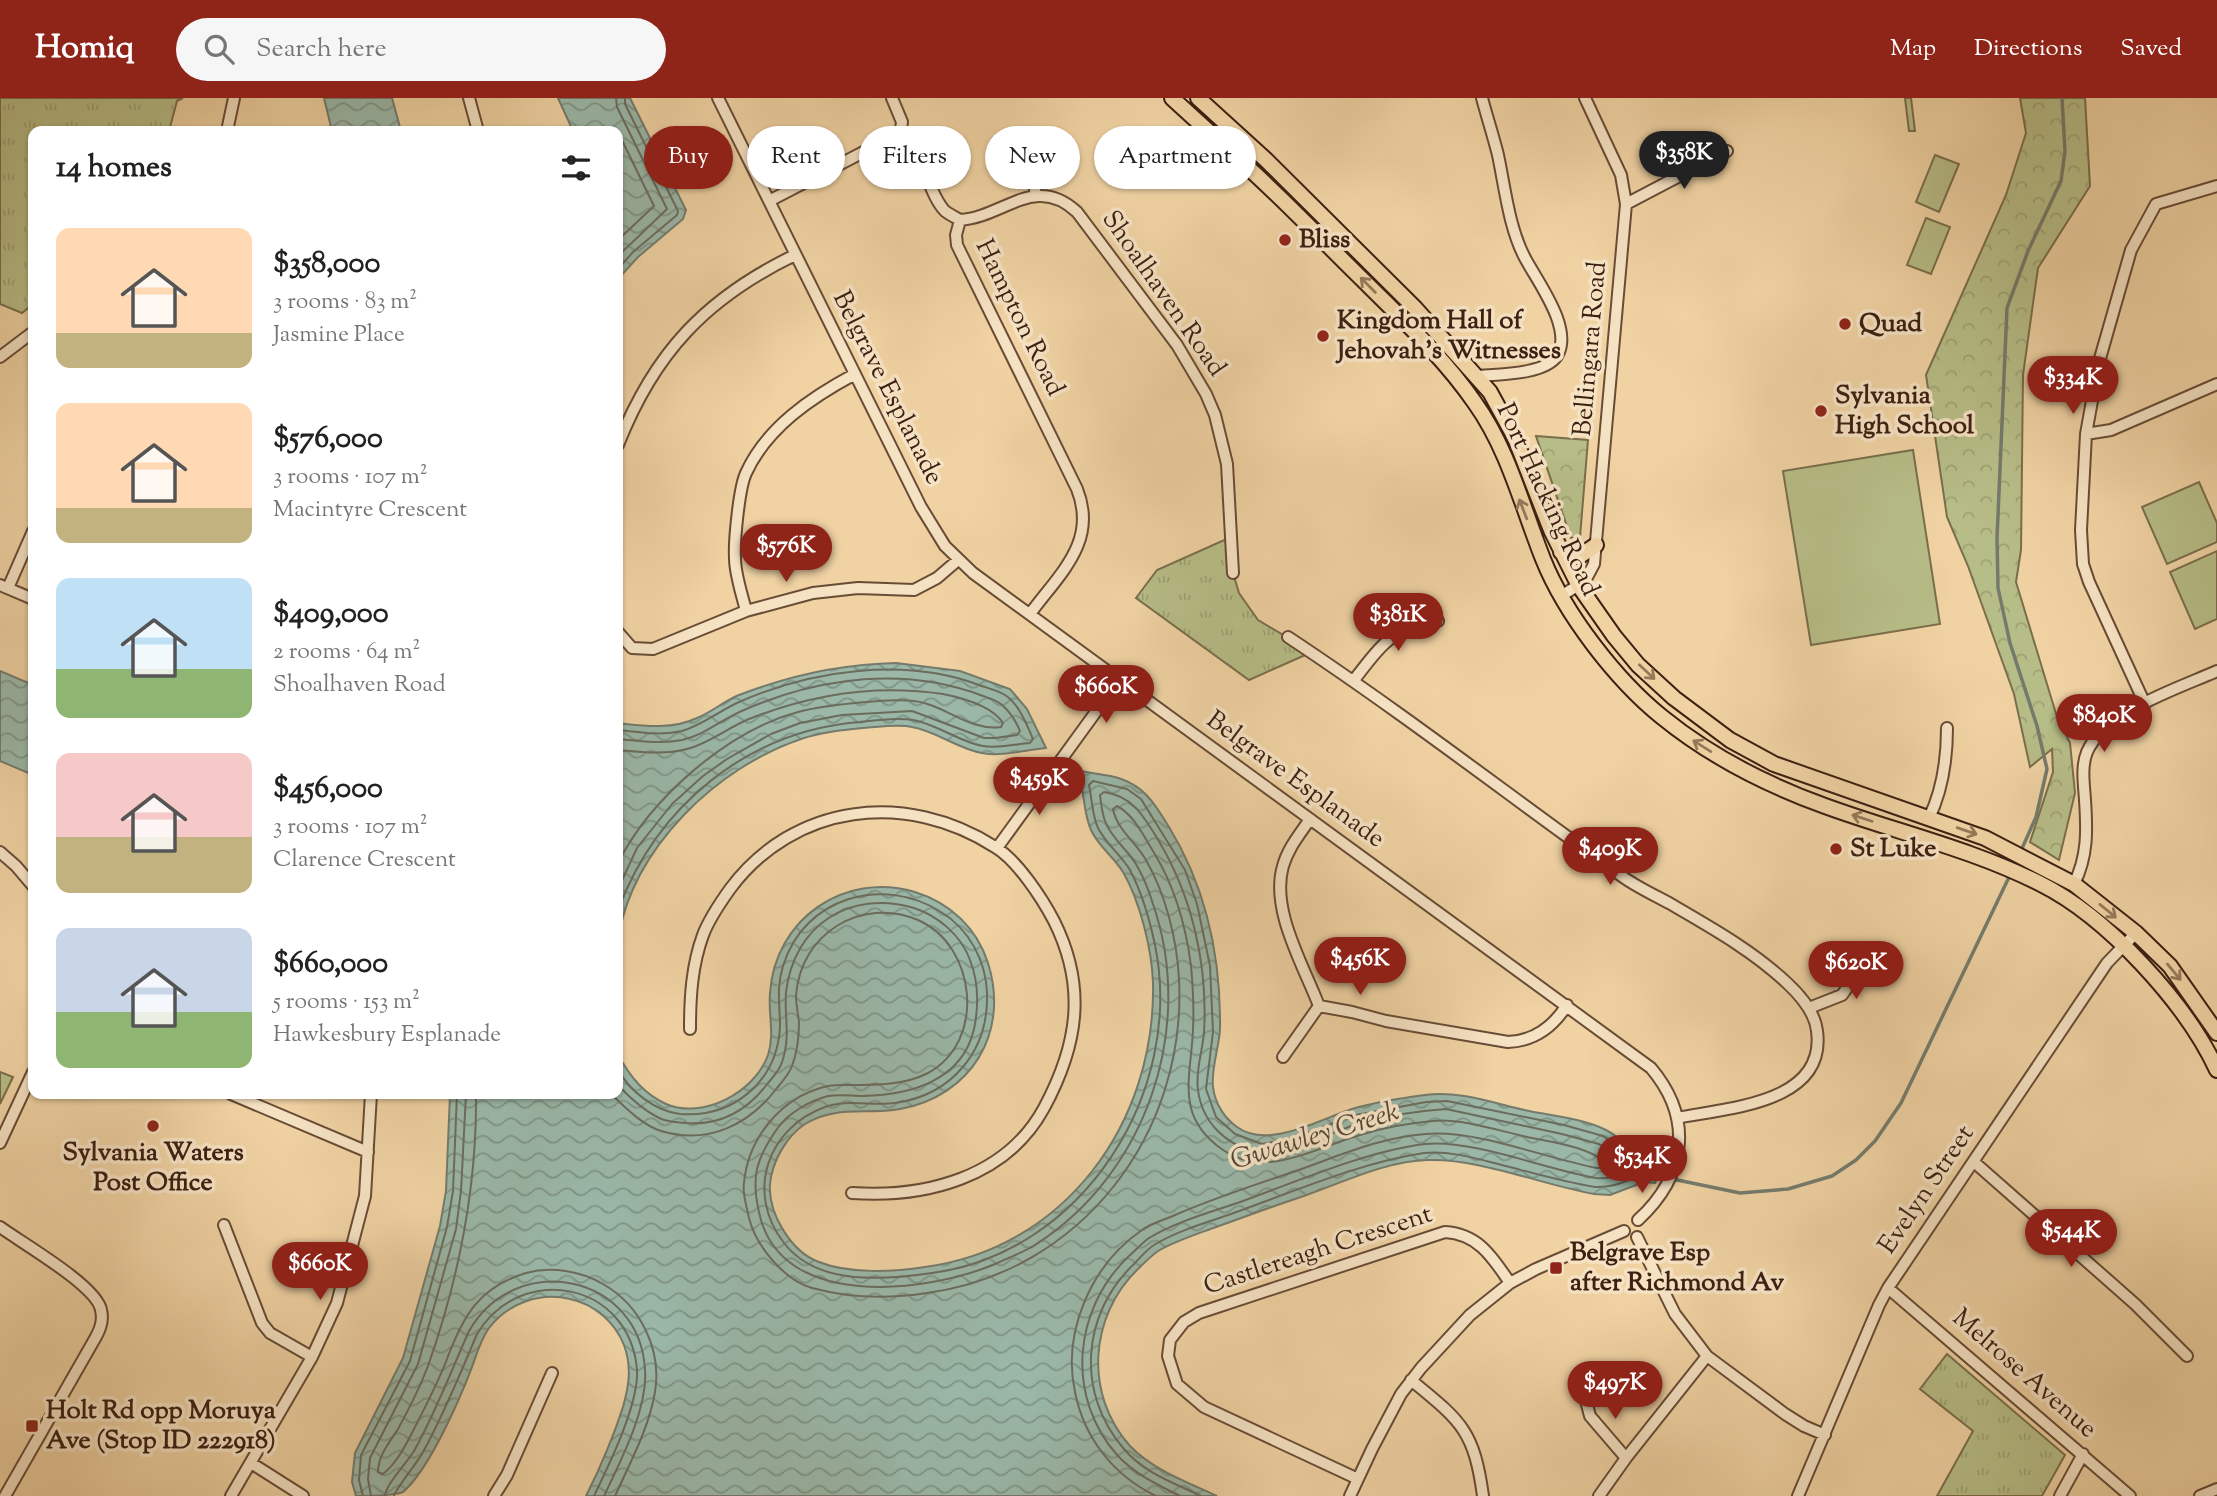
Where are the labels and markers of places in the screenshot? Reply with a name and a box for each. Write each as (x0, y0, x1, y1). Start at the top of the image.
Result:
pin: $358K (1635, 132, 1733, 191)
place label: Bliss (1299, 222, 1350, 259)
marker: Bliss (1277, 232, 1293, 248)
place label: Kingdom Hall of Jehovah's Witnesses (1335, 303, 1561, 370)
place label: Quad (1859, 306, 1922, 343)
marker: Quad (1837, 316, 1853, 332)
marker: Kingdom Hall of Jehovah's Witnesses (1315, 328, 1331, 344)
pin: $334K (2024, 356, 2122, 416)
place label: Sylvania High School (1835, 378, 1975, 445)
marker: Sylvania High School (1813, 403, 1829, 419)
pin: $576K (737, 524, 835, 584)
pin: $381K (1349, 594, 1447, 653)
pin: $660K (1057, 666, 1155, 725)
pin: $840K (2055, 694, 2153, 754)
pin: $459K (990, 758, 1088, 817)
pin: $409K (1561, 828, 1659, 887)
place label: St Luke (1850, 831, 1936, 868)
marker: St Luke (1828, 841, 1844, 857)
pin: $456K (1311, 937, 1409, 997)
pin: $620K (1807, 942, 1905, 1001)
marker: Sylvania Waters Post Office (145, 1118, 161, 1134)
place label: Sylvania Waters Post Office (62, 1135, 244, 1202)
pin: $534K (1593, 1136, 1691, 1195)
pin: $544K (2022, 1210, 2120, 1269)
place label: Belgrave Esp after Richmond Av (1570, 1235, 1785, 1302)
pin: $660K (271, 1242, 369, 1302)
marker: Belgrave Esp after Richmond Av (1548, 1260, 1564, 1276)
pin: $497K (1566, 1362, 1664, 1421)
place label: Holt Rd opp Moruya Ave (Stop ID 222918) (46, 1393, 276, 1460)
marker: Holt Rd opp Moruya Ave (Stop ID 222918) (24, 1418, 40, 1434)

